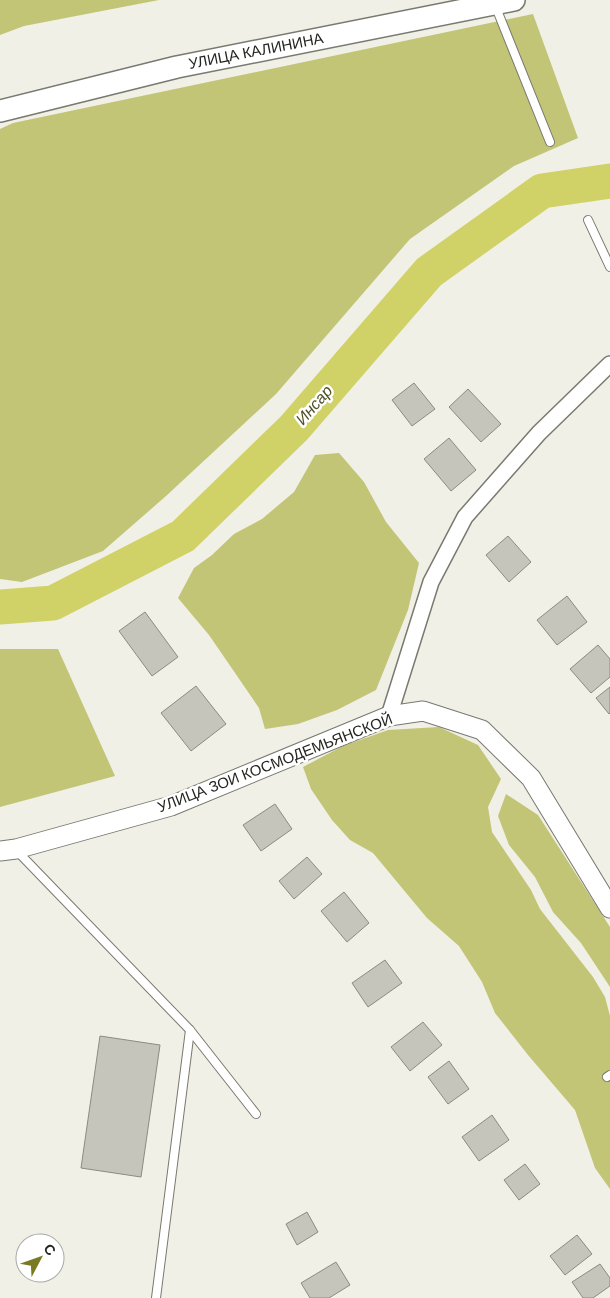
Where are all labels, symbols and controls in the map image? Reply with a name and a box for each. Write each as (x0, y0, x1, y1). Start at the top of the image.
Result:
street label: УЛИЦА КАЛИНИНА (187, 28, 325, 74)
water label: Инсар (291, 381, 337, 429)
street label: УЛИЦА ЗОИ КОСМОДЕМЬЯНСКОЙ (155, 709, 395, 817)
north arrow (15, 1233, 65, 1283)
text: С (40, 1240, 60, 1259)

